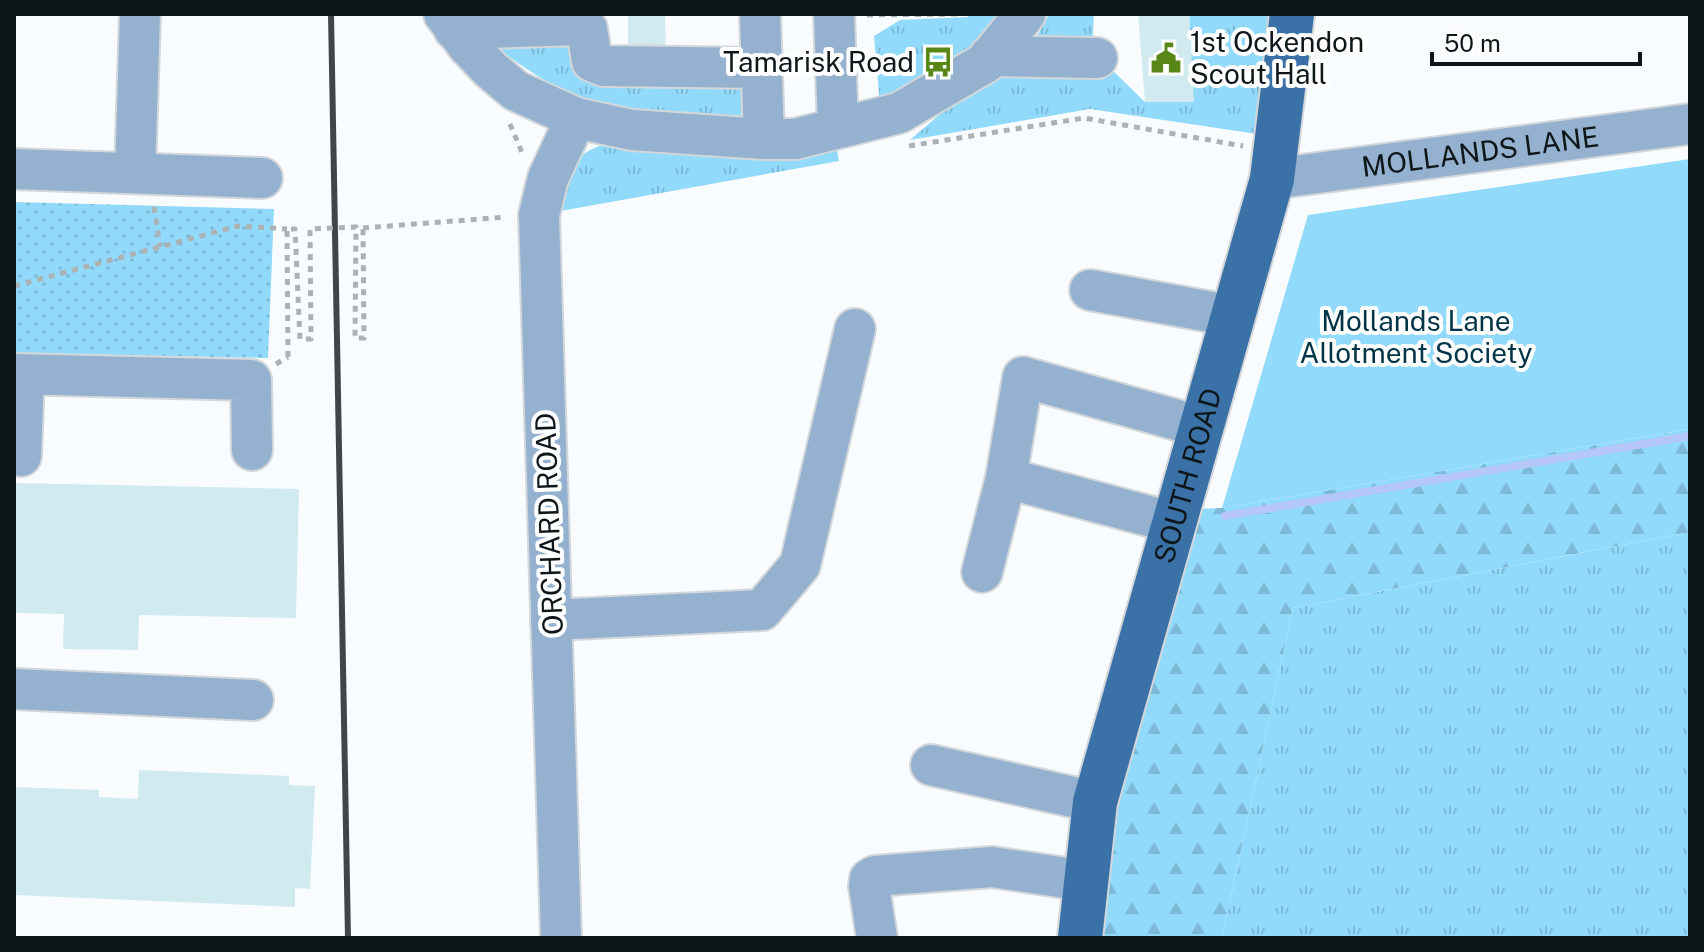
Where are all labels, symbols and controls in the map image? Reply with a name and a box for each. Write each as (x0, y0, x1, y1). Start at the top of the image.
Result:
scale bar (1432, 16, 1640, 66)
place label: 1st Ockendon Scout Hall (1190, 25, 1364, 90)
text: 50 m (1444, 29, 1501, 57)
public building icon: 1st Ockendon Scout Hall (1149, 41, 1183, 75)
place label: Tamarisk Road (723, 45, 914, 78)
bus stop icon: Tamarisk Road (921, 45, 955, 79)
street label: MOLLANDS LANE (1360, 119, 1601, 183)
park label: Mollands Lane Allotment Society (1300, 304, 1532, 369)
street label: SOUTH ROAD (1147, 384, 1228, 567)
street label: ORCHARD ROAD (528, 412, 569, 636)

